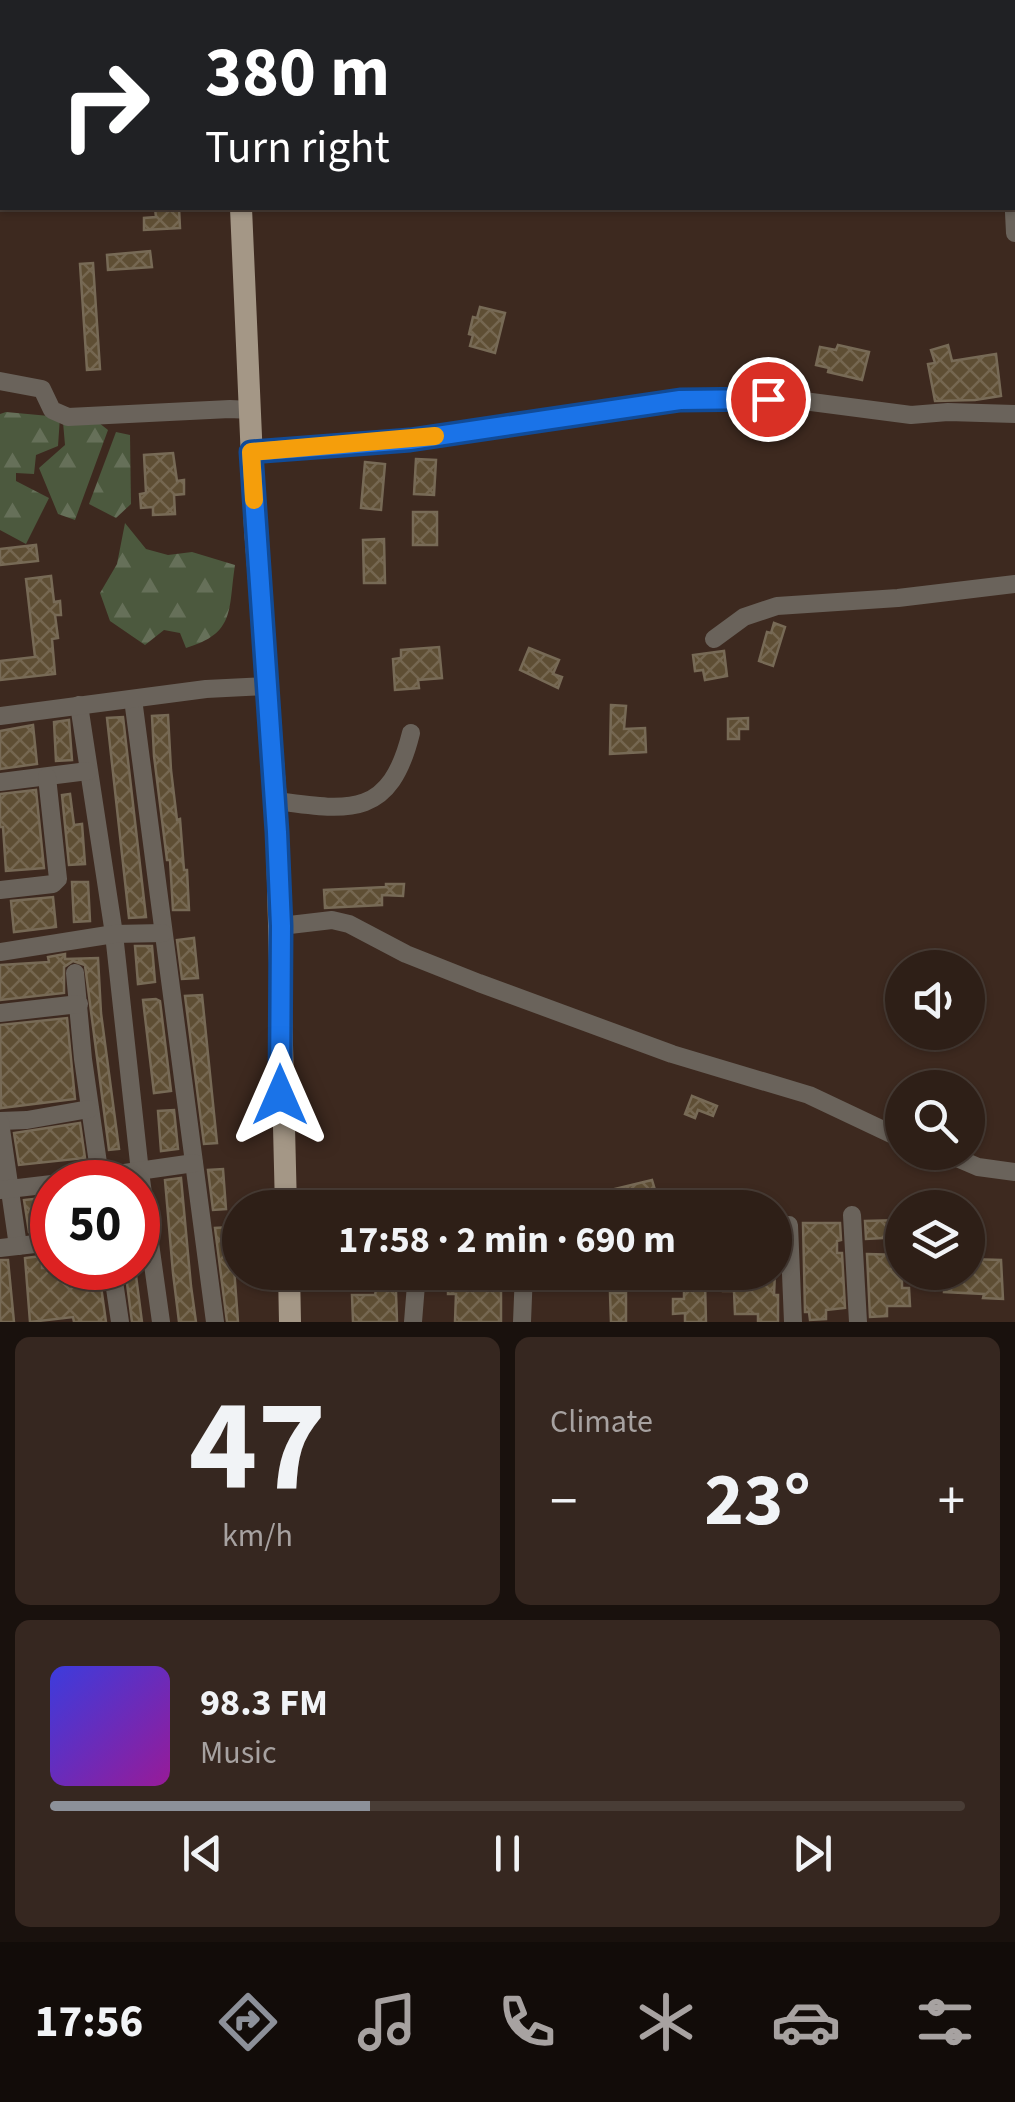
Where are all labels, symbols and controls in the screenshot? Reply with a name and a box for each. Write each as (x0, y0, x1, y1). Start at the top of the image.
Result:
text: 380 m (205, 23, 390, 123)
icon: right (40, 40, 170, 170)
text: Turn right (205, 116, 390, 180)
pin (726, 357, 811, 442)
icon: arrive (741, 372, 796, 427)
map controls (885, 950, 985, 1290)
button: sound (885, 950, 985, 1050)
position arrow (228, 1043, 332, 1147)
button: search (885, 1070, 985, 1170)
speed limit sign: 50 (30, 1160, 160, 1290)
button: layers (885, 1190, 985, 1290)
text: 17:58 · 2 min · 690 m (338, 1213, 676, 1267)
text: 47 (189, 1355, 326, 1540)
text: Climate (550, 1399, 653, 1445)
text: 23° (704, 1447, 811, 1554)
text: − (550, 1463, 577, 1541)
text: + (938, 1463, 965, 1541)
text: km/h (222, 1513, 293, 1559)
text: 98.3 FM (200, 1676, 328, 1730)
text: Music (200, 1730, 277, 1776)
icon: previous (175, 1826, 230, 1881)
icon: pause (480, 1826, 535, 1881)
icon: next (785, 1826, 840, 1881)
icon: directions (213, 1987, 283, 2057)
icon: music (352, 1987, 422, 2057)
icon: phone (492, 1987, 562, 2057)
icon: climate (631, 1987, 701, 2057)
icon: car (771, 1987, 841, 2057)
icon: filters (910, 1987, 980, 2057)
text: 17:56 (35, 1990, 143, 2054)

